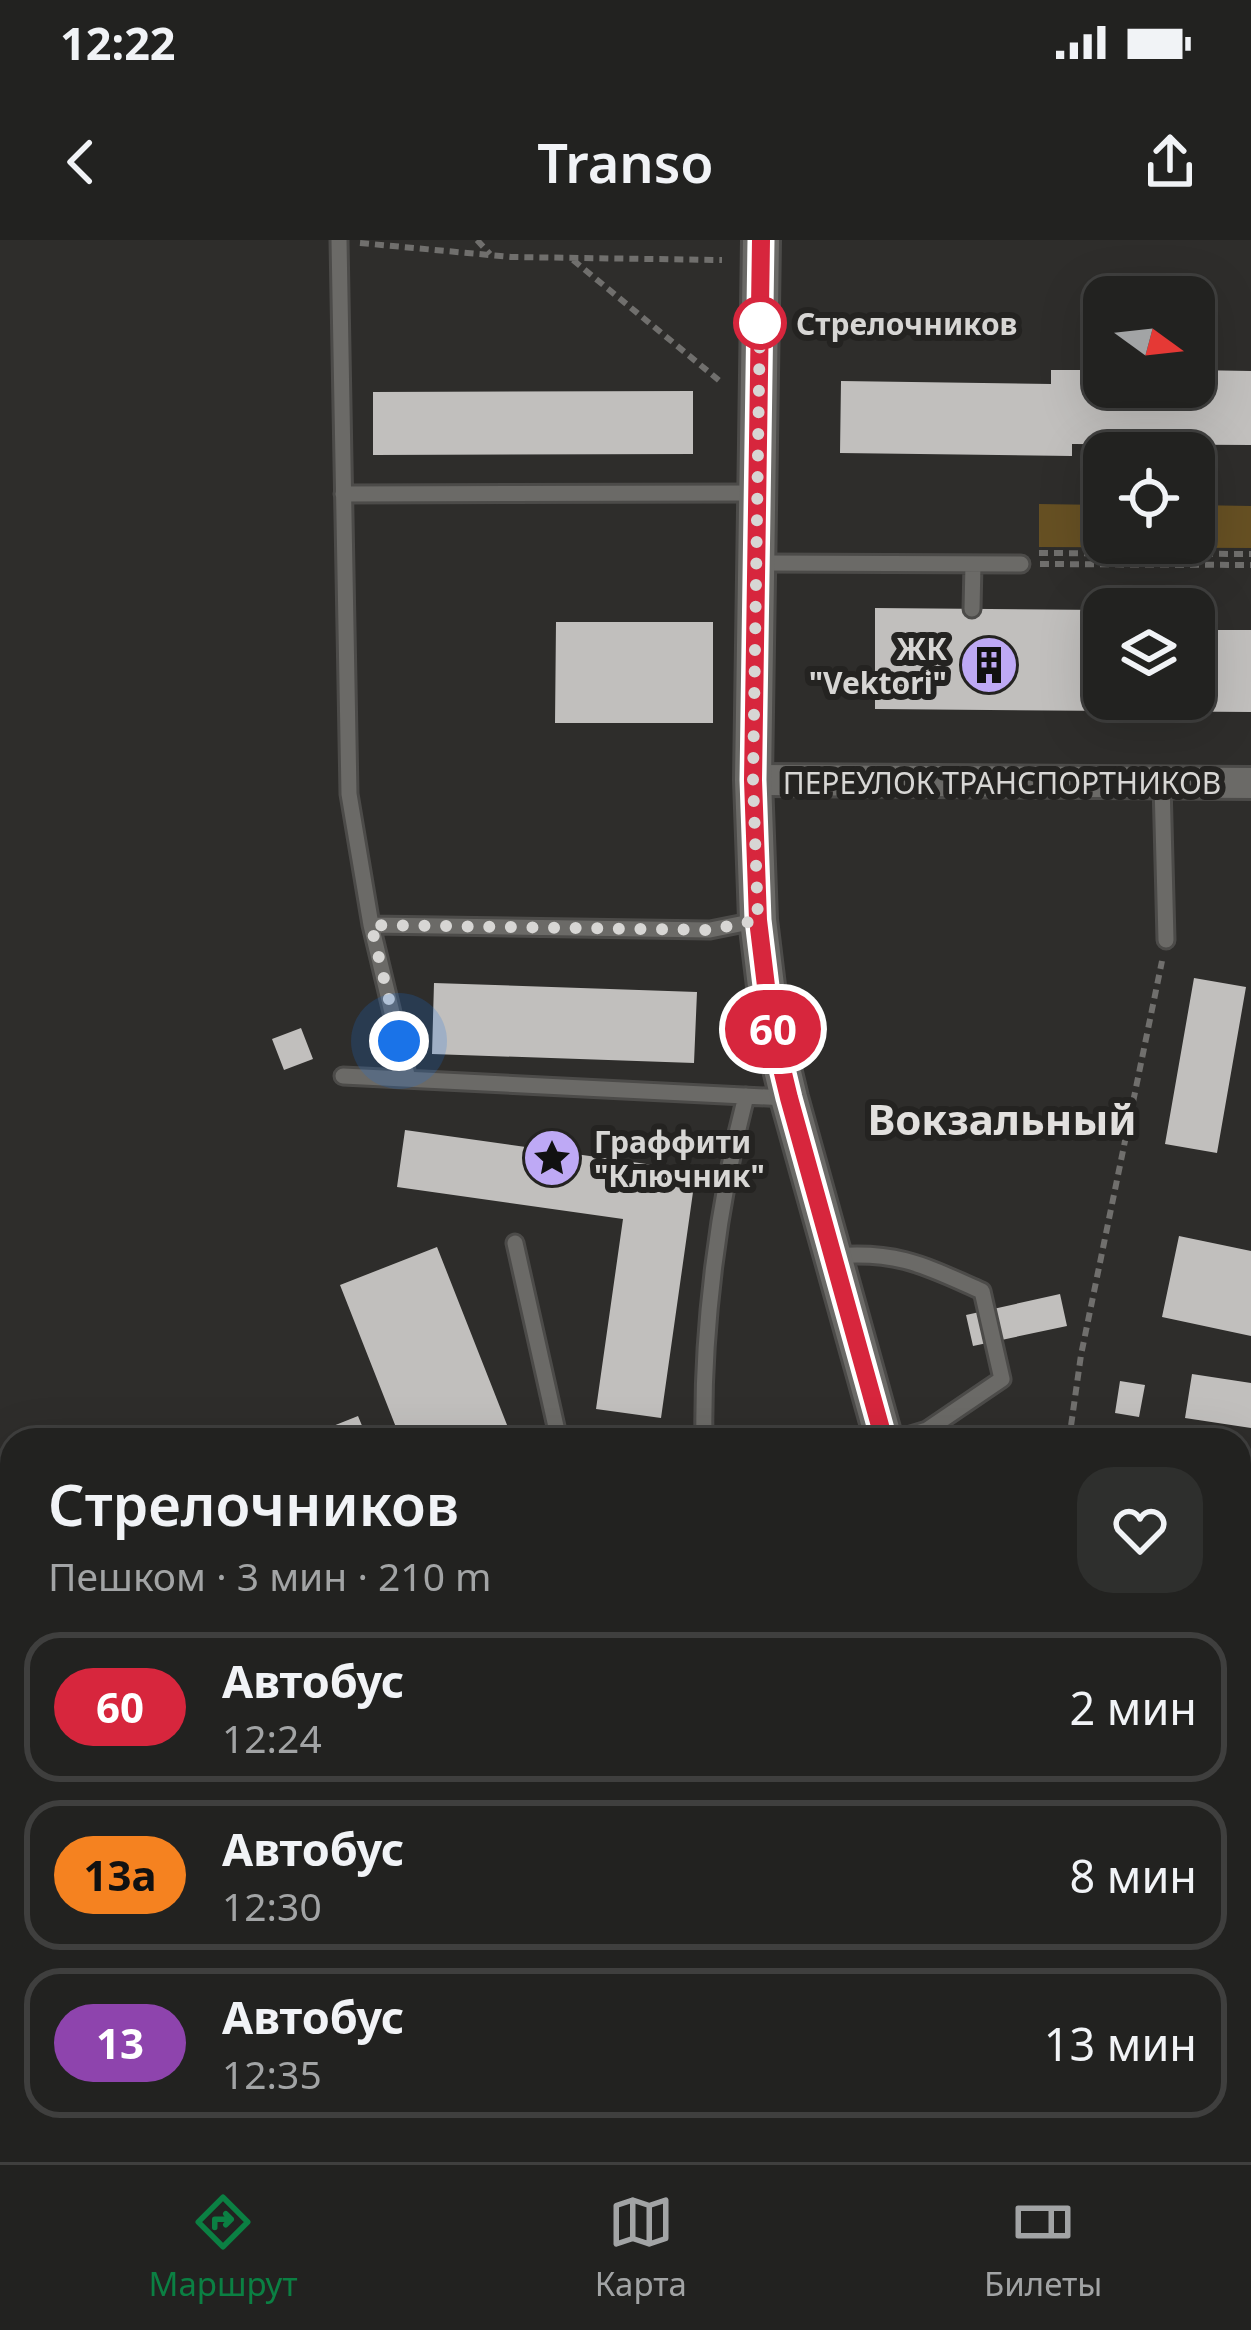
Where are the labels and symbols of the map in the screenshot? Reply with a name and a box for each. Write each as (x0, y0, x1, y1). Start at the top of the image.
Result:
north arrow (1083, 276, 1215, 408)
marker: Стрелочников (735, 298, 785, 348)
place label: Стрелочников (796, 303, 1018, 344)
place label: ЖК "Vektori" (809, 628, 947, 703)
building icon: ЖК "Vektori" (958, 634, 1020, 696)
street label: ПЕРЕУЛОК ТРАНСПОРТНИКОВ (783, 762, 1221, 803)
line badge: 60 (719, 990, 827, 1068)
your location (369, 1011, 429, 1071)
district label: Вокзальный (867, 1090, 1137, 1147)
place label: Граффити "Ключник" (594, 1121, 765, 1196)
place icon: Граффити "Ключник" (521, 1127, 583, 1189)

